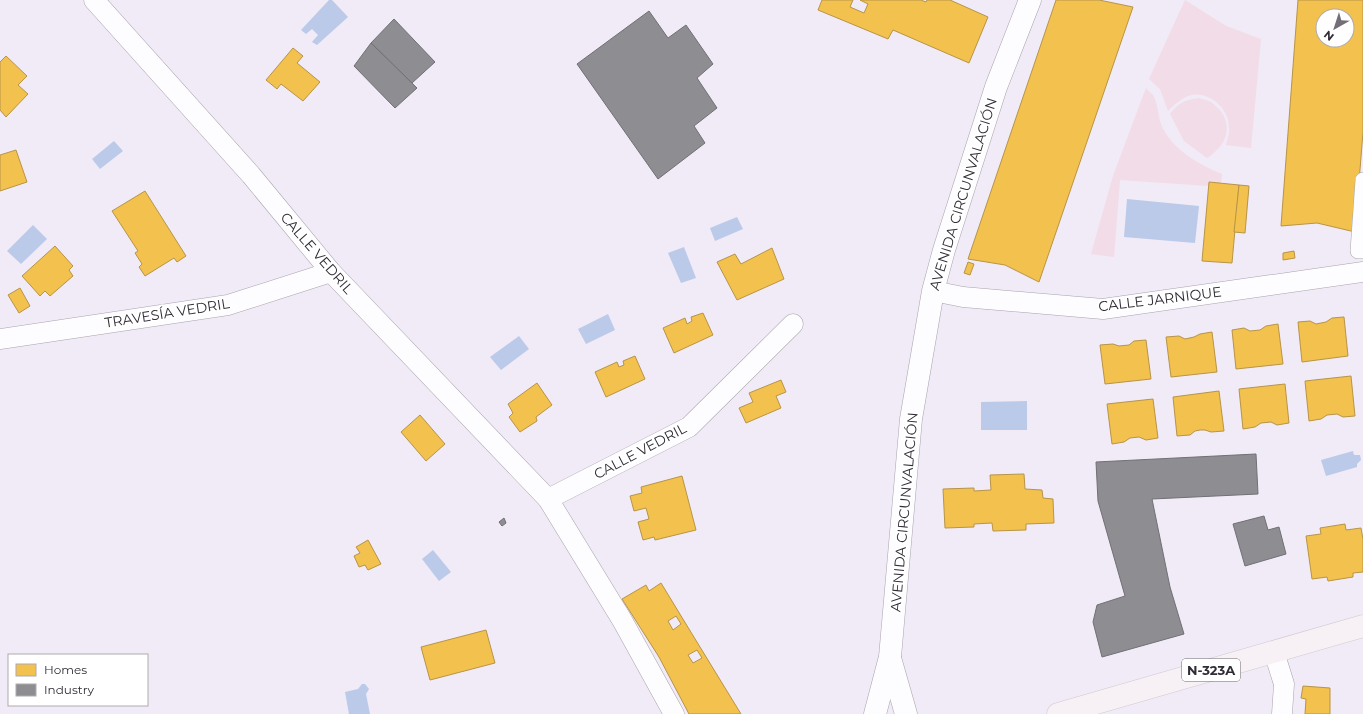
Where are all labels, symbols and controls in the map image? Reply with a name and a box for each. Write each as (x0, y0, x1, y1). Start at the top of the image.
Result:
north arrow (1315, 8, 1355, 48)
text: N (1321, 28, 1337, 44)
street label: AVENIDA CIRCUNVALACIÓN (925, 96, 1001, 292)
street label: CALLE VEDRIL (277, 208, 358, 298)
street label: CALLE JARNIQUE (1097, 283, 1223, 315)
street label: TRAVESÍA VEDRIL (103, 294, 232, 332)
street label: AVENIDA CIRCUNVALACIÓN (886, 411, 922, 613)
street label: CALLE VEDRIL (591, 419, 690, 483)
legend (8, 654, 148, 706)
road number: N-323A (1182, 659, 1240, 681)
text: Homes (44, 662, 87, 677)
text: Industry (44, 682, 94, 697)

